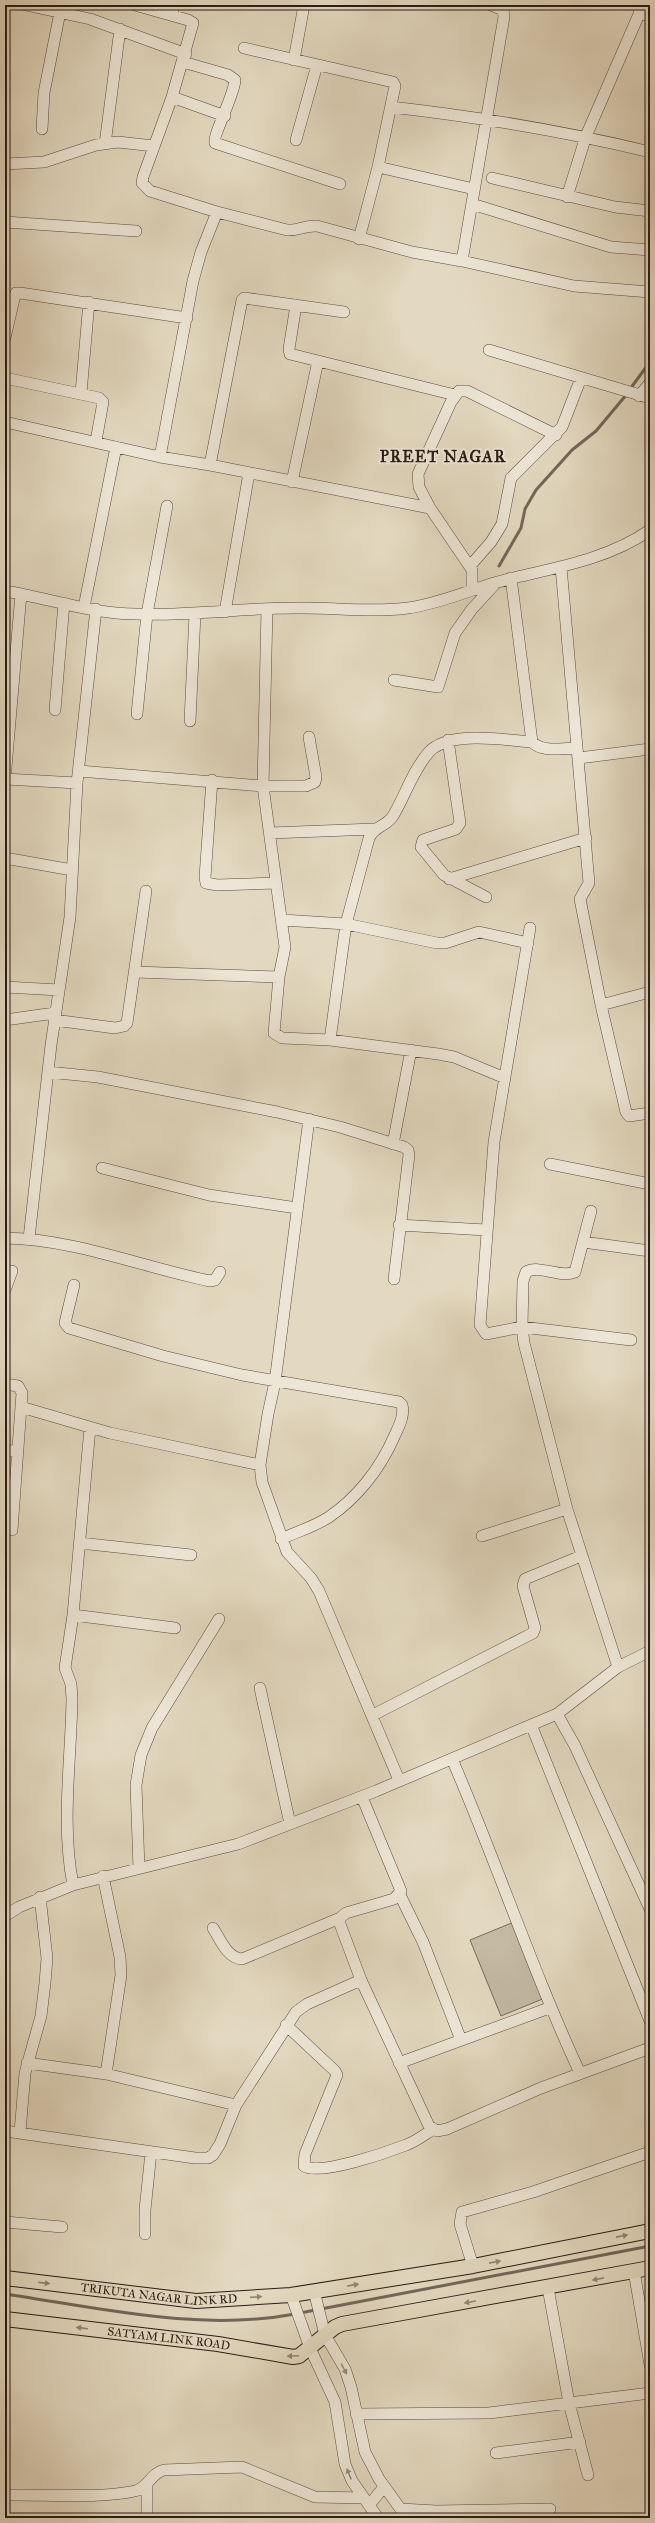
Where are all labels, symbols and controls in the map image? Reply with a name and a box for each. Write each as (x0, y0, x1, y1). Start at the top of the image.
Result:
district label: PREET NAGAR (380, 447, 506, 466)
one-way arrow (616, 2233, 628, 2239)
one-way arrow (489, 2258, 501, 2264)
one-way arrow (592, 2276, 604, 2282)
one-way arrow (38, 2279, 50, 2286)
street label: TRIKUTA NAGAR LINK RD (80, 2280, 238, 2308)
one-way arrow (346, 2282, 359, 2288)
one-way arrow (250, 2294, 262, 2301)
one-way arrow (464, 2299, 476, 2305)
street label: SATYAM LINK ROAD (107, 2324, 231, 2353)
one-way arrow (76, 2325, 88, 2331)
one-way arrow (287, 2352, 300, 2359)
one-way arrow (341, 2363, 347, 2374)
one-way arrow (346, 2467, 352, 2479)

